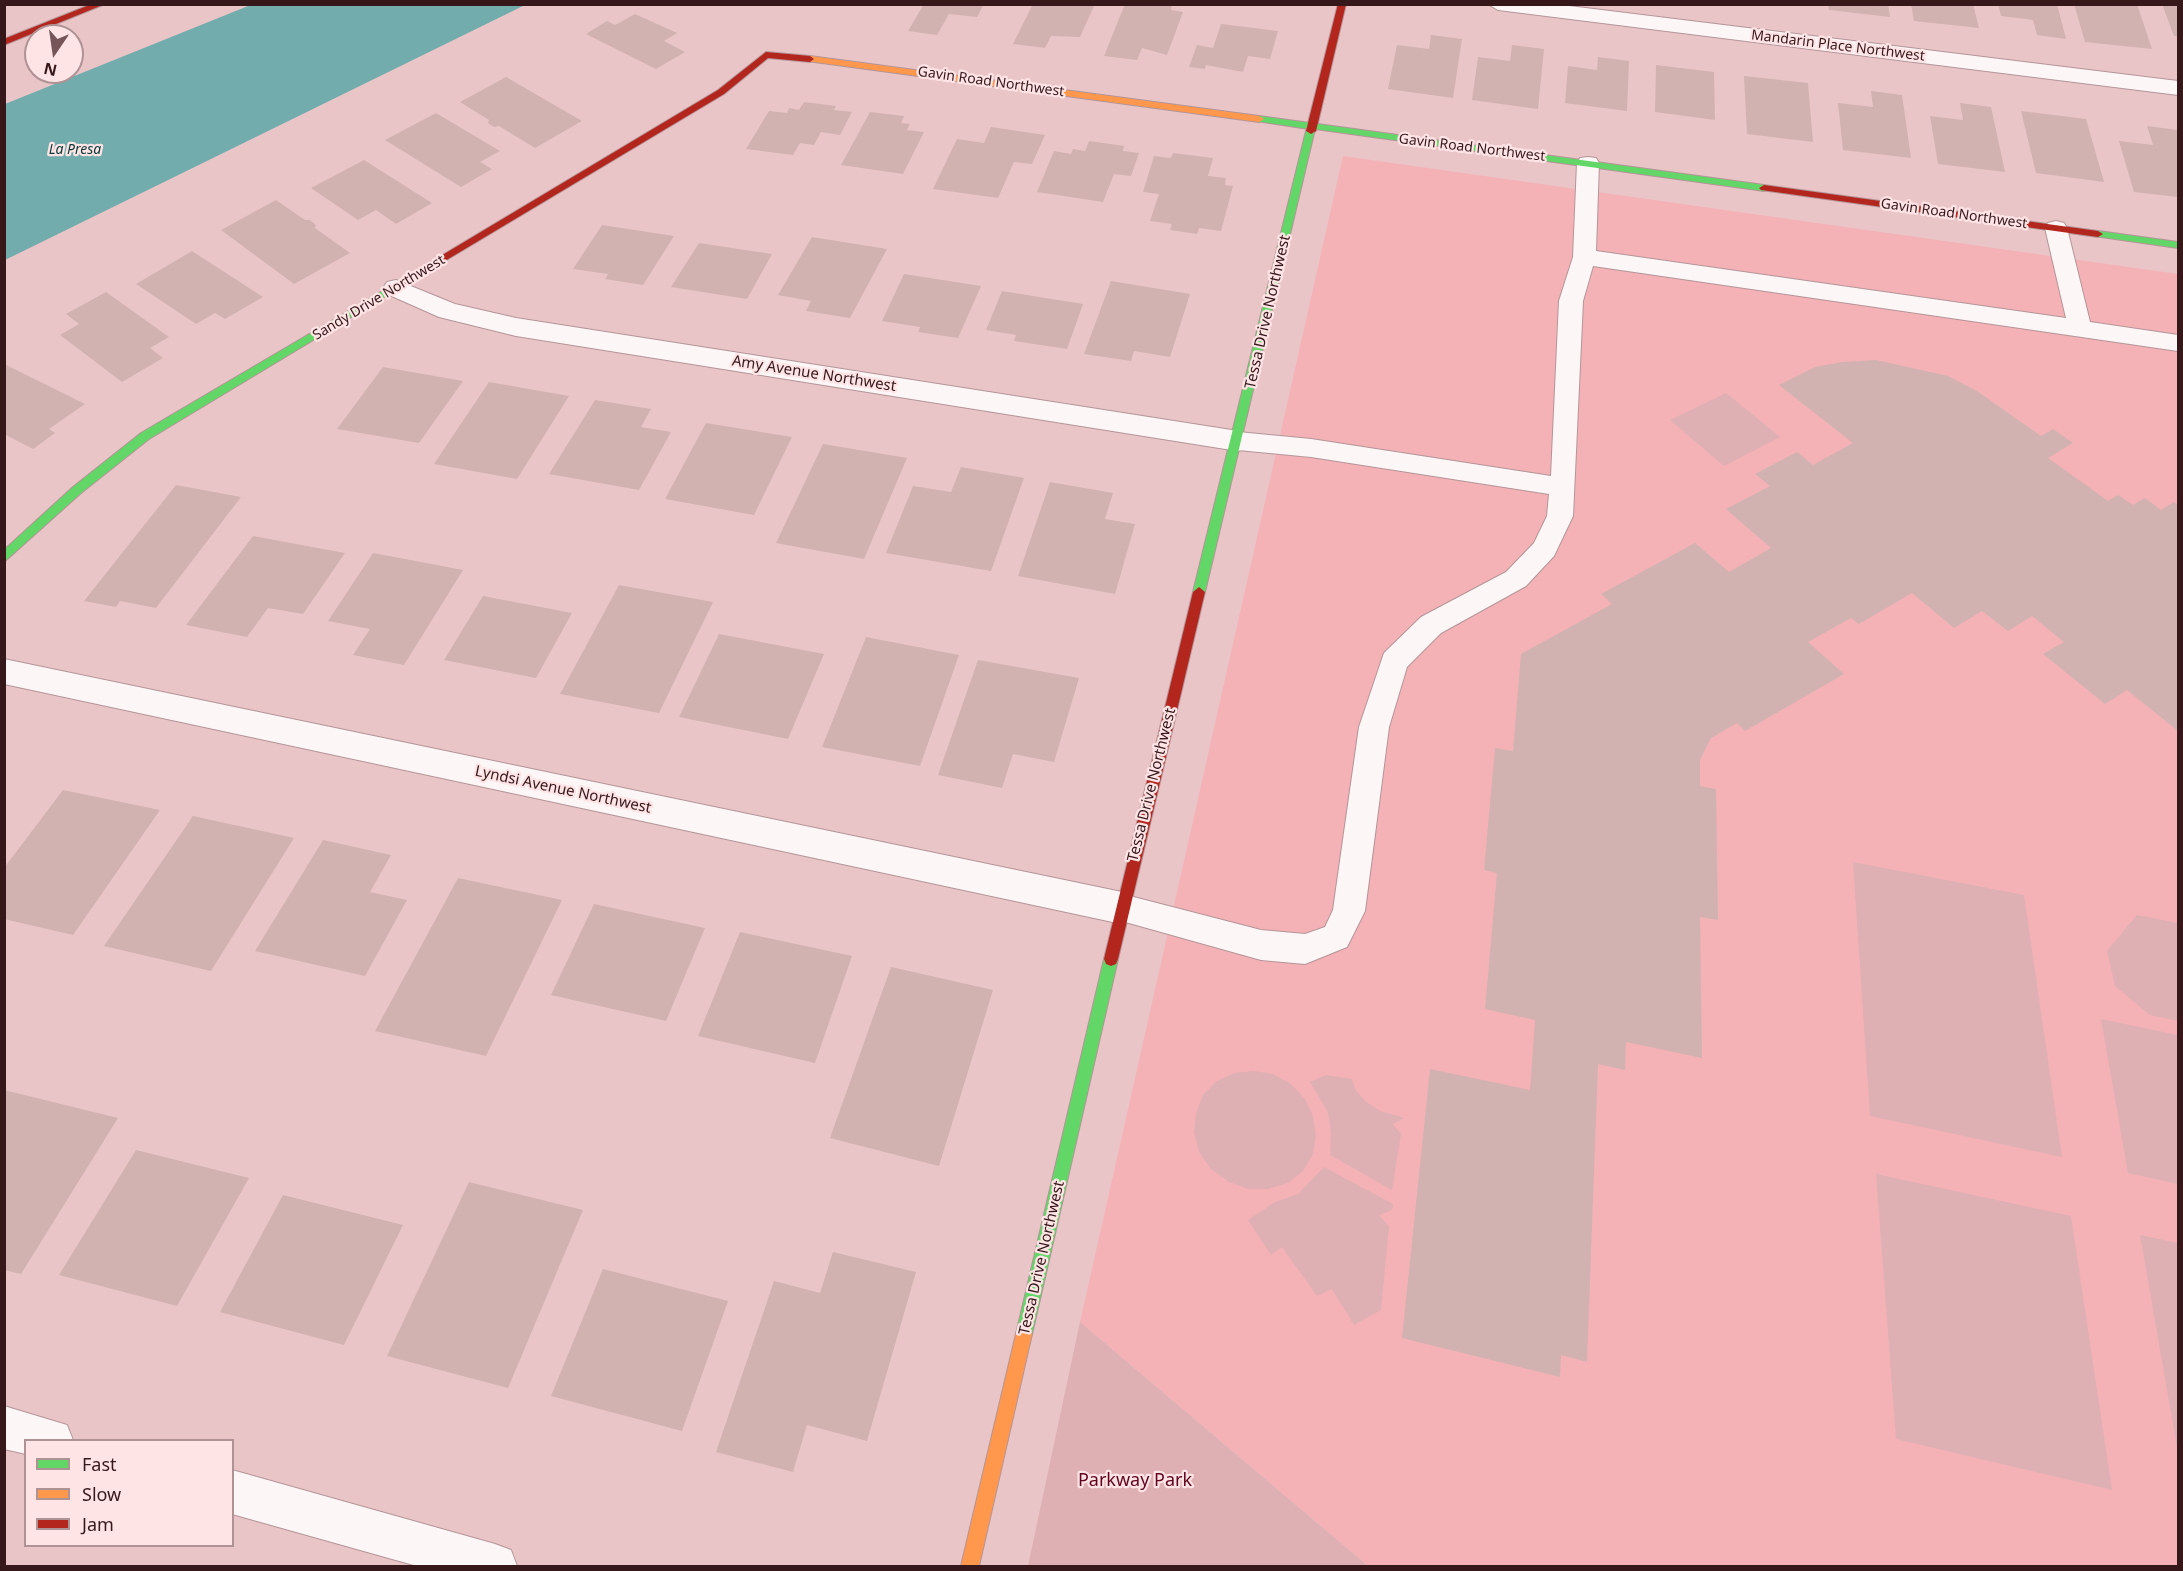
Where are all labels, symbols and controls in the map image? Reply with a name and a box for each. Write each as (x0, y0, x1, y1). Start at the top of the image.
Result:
north arrow (24, 24, 84, 84)
street label: Mandarin Place Northwest (1750, 27, 1926, 65)
text: N (42, 57, 59, 82)
street label: Gavin Road Northwest (917, 63, 1065, 101)
street label: Gavin Road Northwest (1398, 131, 1546, 165)
water label: La Presa (49, 142, 101, 158)
street label: Gavin Road Northwest (1880, 195, 2028, 233)
street label: Tessa Drive Northwest (1242, 233, 1294, 391)
street label: Sandy Drive Northwest (310, 252, 448, 344)
street label: Amy Avenue Northwest (731, 352, 897, 396)
street label: Tessa Drive Northwest (1124, 706, 1180, 864)
street label: Lyndsi Avenue Northwest (473, 763, 653, 817)
street label: Tessa Drive Northwest (1016, 1179, 1068, 1337)
legend (24, 1439, 234, 1547)
text: Fast (82, 1452, 117, 1476)
park label: Parkway Park (1078, 1470, 1192, 1492)
text: Slow (82, 1482, 121, 1506)
text: Jam (82, 1512, 114, 1536)

